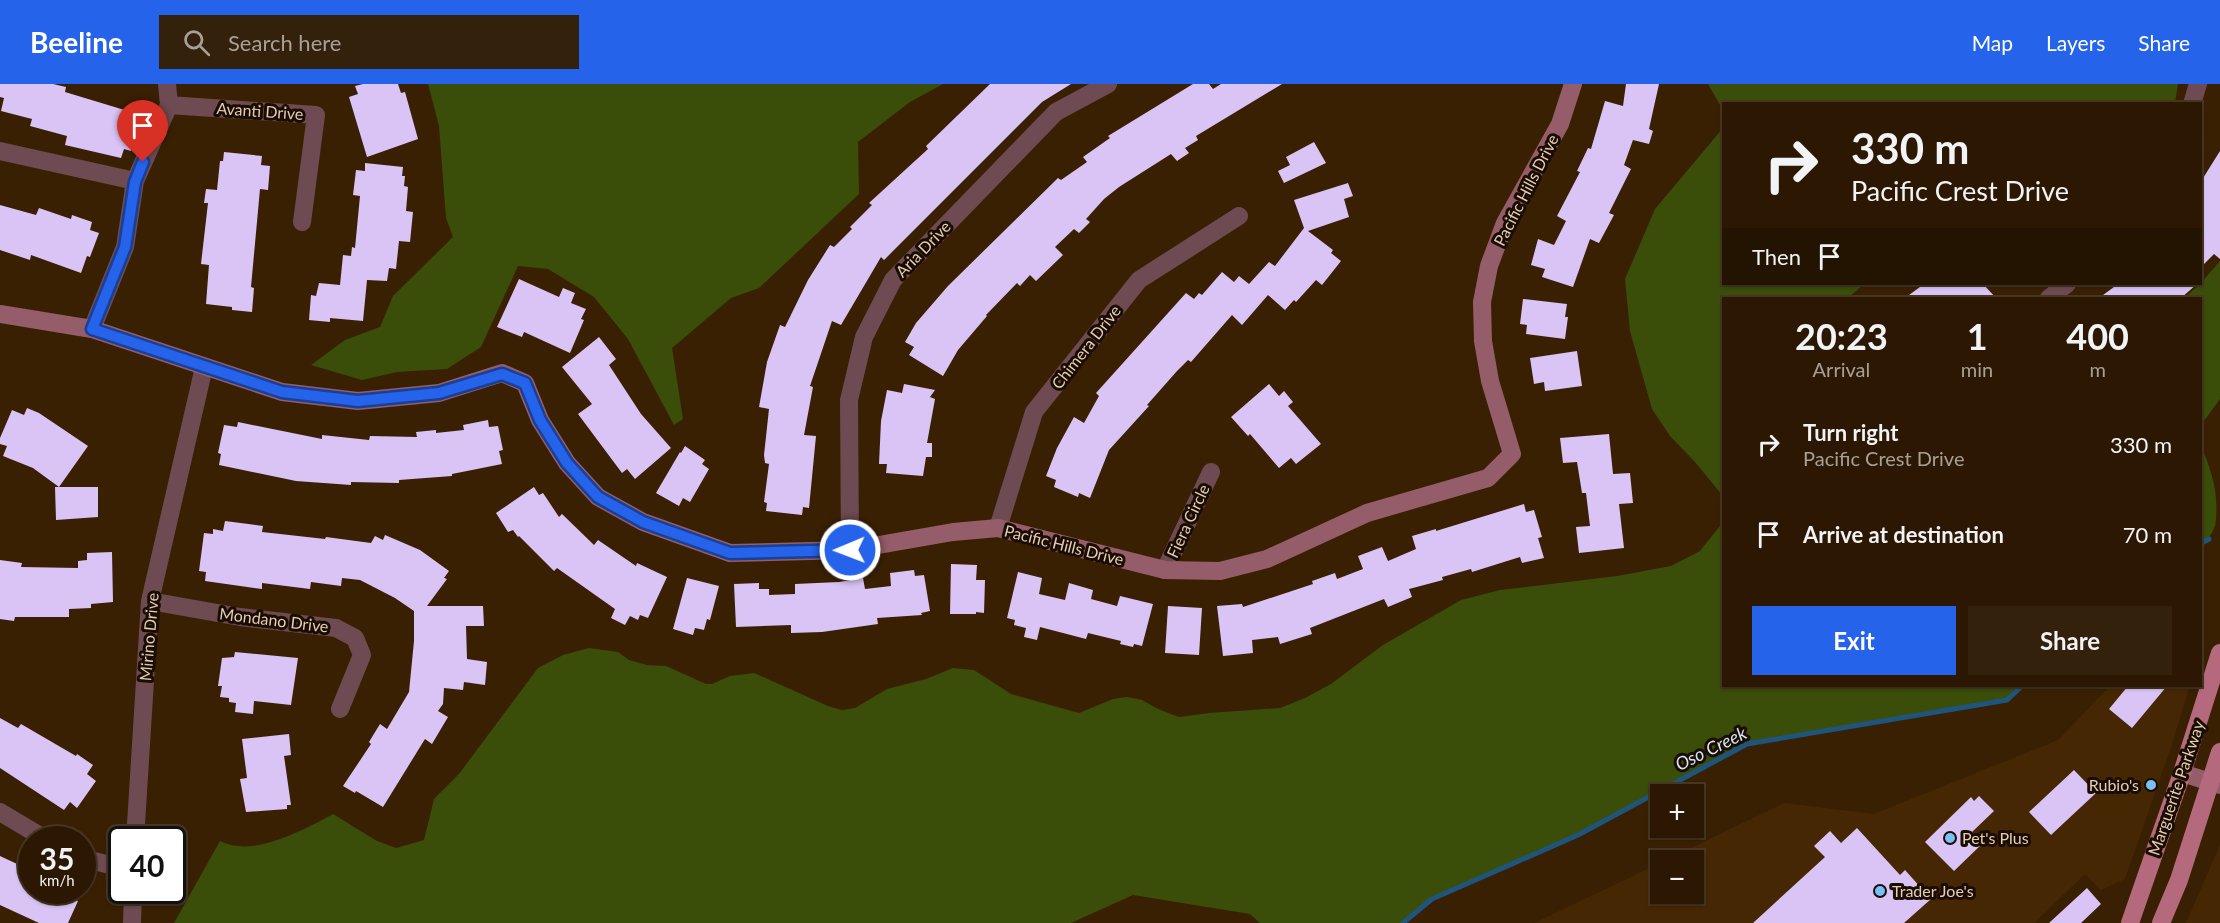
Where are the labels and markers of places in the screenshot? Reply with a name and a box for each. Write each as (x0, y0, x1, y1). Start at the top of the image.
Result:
pin (117, 100, 168, 162)
place label: Rubio's (2089, 775, 2139, 794)
marker: Rubio's (2144, 778, 2158, 792)
place label: Pet's Plus (1962, 828, 2029, 847)
marker: Pet's Plus (1943, 831, 1957, 845)
place label: Trader Joe's (1892, 881, 1974, 900)
marker: Trader Joe's (1873, 884, 1887, 898)

